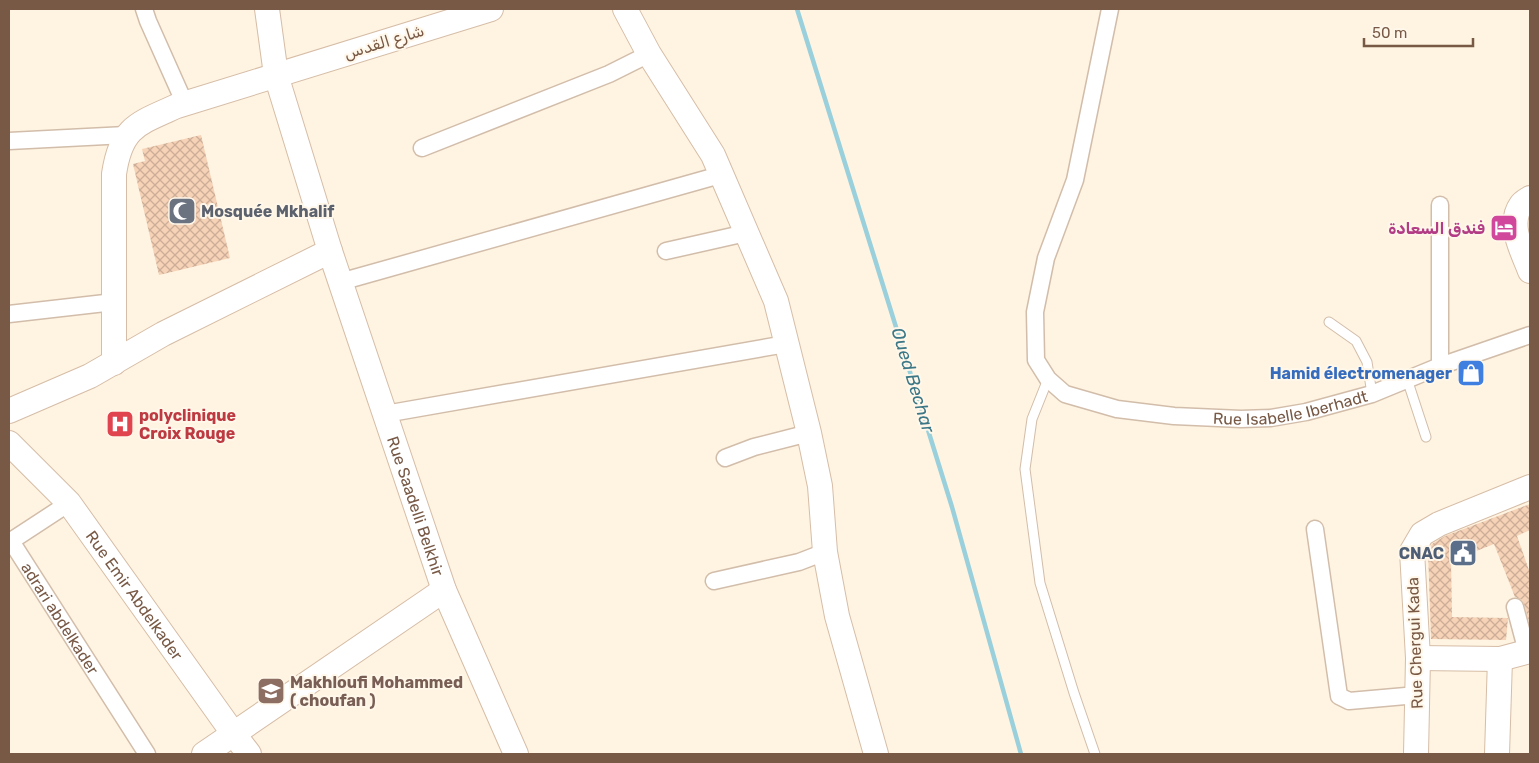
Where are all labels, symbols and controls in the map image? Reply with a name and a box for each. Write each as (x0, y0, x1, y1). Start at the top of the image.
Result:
scale bar (1364, 15, 1473, 47)
street label: شارع القدس (342, 21, 427, 65)
text: 50 m (1372, 24, 1407, 42)
mosque icon: Mosquée Mkhalif (167, 196, 197, 226)
place label: Mosquée Mkhalif (201, 202, 335, 221)
hotel icon: فندق السعادة (1489, 213, 1519, 243)
place label: فندق السعادة (1388, 219, 1485, 238)
water label: Oued Bechar (887, 325, 940, 436)
shop icon: Hamid électromenager (1456, 358, 1486, 388)
place label: Hamid électromenager (1270, 364, 1453, 383)
street label: Rue Isabelle Iberhadt (1212, 386, 1370, 429)
place label: polyclinique Croix Rouge (139, 406, 236, 443)
hospital icon: polyclinique Croix Rouge (105, 409, 135, 439)
street label: Rue Saadelli Belkhir (383, 434, 448, 578)
street label: Rue Emir Abdelkader (82, 527, 187, 663)
public building icon: CNAC (1448, 538, 1478, 568)
place label: CNAC (1399, 544, 1444, 563)
street label: adrari abdelkader (18, 559, 103, 678)
street label: Rue Chergui Kada (1403, 577, 1427, 709)
place label: Makhloufi Mohammed ( choufan ) (290, 673, 463, 710)
school or university icon: Makhloufi Mohammed ( choufan ) (256, 676, 286, 706)

